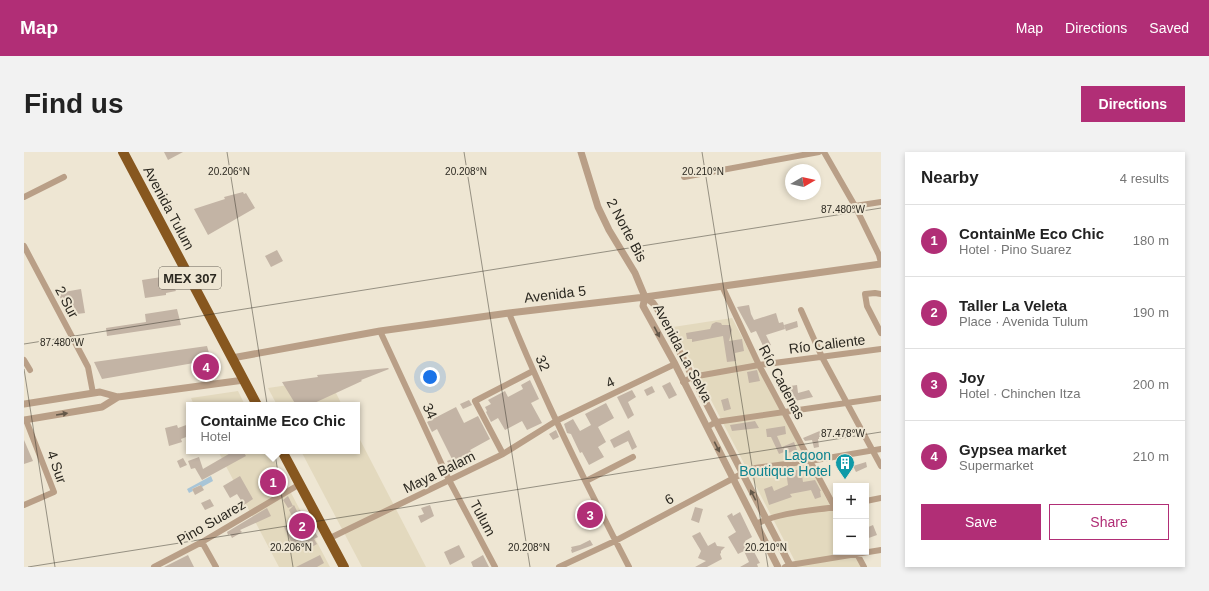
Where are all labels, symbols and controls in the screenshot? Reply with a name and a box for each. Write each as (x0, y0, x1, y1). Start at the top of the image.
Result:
text: Map (20, 17, 58, 38)
text: Map (1016, 20, 1043, 36)
text: Directions (1065, 20, 1127, 36)
text: Saved (1149, 20, 1189, 36)
button: Directions (1081, 86, 1185, 122)
text: Find us (24, 88, 124, 119)
street label: Avenida Tulum (140, 163, 198, 253)
north arrow (785, 164, 821, 200)
text: 20.206°N (208, 166, 250, 177)
text: 20.208°N (445, 166, 487, 177)
text: 20.210°N (682, 166, 724, 177)
text: Nearby (921, 168, 979, 187)
text: 4 results (1120, 171, 1169, 186)
street label: 2 Norte Bis (604, 196, 650, 264)
text: 87.480°W (821, 204, 866, 215)
text: ContainMe Eco Chic (959, 225, 1104, 242)
text: 1 (930, 233, 938, 248)
text: 180 m (1133, 233, 1169, 248)
text: Hotel · Pino Suarez (959, 242, 1072, 257)
road number: MEX 307 (159, 267, 221, 289)
street label: Avenida 5 (523, 282, 587, 306)
street label: 2 Sur (52, 283, 82, 321)
text: Taller La Veleta (959, 297, 1067, 314)
street label: Avenida La Selva (650, 301, 716, 405)
text: 2 (930, 305, 938, 320)
text: 190 m (1133, 305, 1169, 320)
text: Place · Avenida Tulum (959, 314, 1088, 329)
one-way arrow (654, 326, 660, 338)
street label: Río Caliente (788, 331, 866, 357)
text: 87.480°W (40, 337, 85, 348)
street label: Río Cadenas (756, 342, 808, 422)
pin: 4 (193, 352, 219, 382)
street label: 32 (533, 353, 553, 373)
your location (420, 367, 440, 387)
text: Joy (959, 369, 985, 386)
street label: 4 (603, 373, 617, 391)
text: 3 (930, 377, 938, 392)
text: 200 m (1133, 377, 1169, 392)
text: Hotel · Chinchen Itza (959, 386, 1080, 401)
street label: 34 (419, 401, 441, 422)
popup (186, 402, 360, 454)
one-way arrow (56, 411, 69, 417)
text: ContainMe Eco Chic (200, 412, 346, 429)
text: 87.478°W (821, 428, 866, 439)
text: Hotel (200, 429, 231, 444)
one-way arrow (714, 441, 720, 453)
text: Gypsea market (959, 441, 1067, 458)
place label: Lagoon Boutique Hotel (739, 447, 831, 479)
street label: Maya Balam (401, 448, 477, 496)
street label: 4 Sur (44, 449, 70, 486)
text: 4 (930, 449, 938, 464)
text: 210 m (1133, 449, 1169, 464)
building icon: Lagoon Boutique Hotel (834, 452, 856, 480)
text: Supermarket (959, 458, 1033, 473)
pin: 1 (260, 467, 286, 497)
map controls (833, 483, 869, 555)
button: + (833, 483, 869, 519)
one-way arrow (750, 489, 757, 501)
street label: 6 (662, 490, 676, 508)
street label: Pino Suarez (174, 496, 248, 548)
street label: Tulum (467, 497, 499, 539)
pin: 3 (577, 500, 603, 530)
button: Save (921, 504, 1041, 540)
button: Share (1049, 504, 1169, 540)
pin: 2 (289, 511, 315, 541)
button: − (833, 519, 869, 555)
text: 20.206°N (270, 542, 312, 553)
text: 20.208°N (508, 542, 550, 553)
text: 20.210°N (745, 542, 787, 553)

